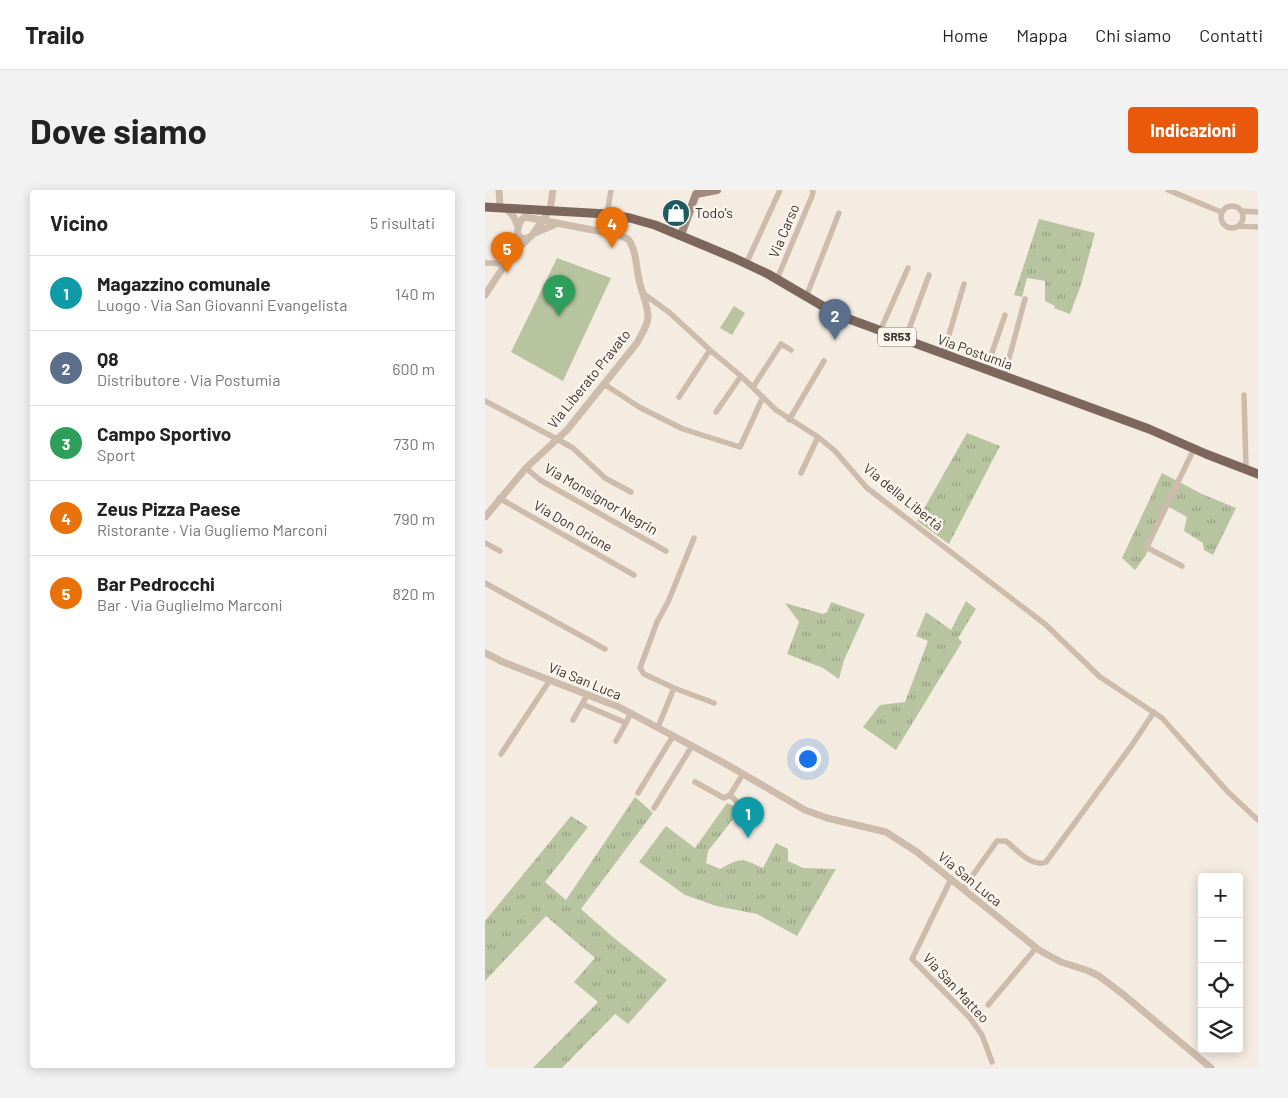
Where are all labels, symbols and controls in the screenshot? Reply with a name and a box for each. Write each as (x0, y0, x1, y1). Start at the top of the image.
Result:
text: Trailo (25, 20, 85, 49)
text: Home (942, 24, 988, 46)
text: Mappa (1016, 24, 1067, 46)
text: Chi siamo (1095, 24, 1171, 46)
text: Contatti (1199, 24, 1263, 46)
button: Indicazioni (1128, 107, 1258, 153)
text: Dove siamo (30, 109, 207, 151)
shop icon: Todo's (661, 198, 691, 228)
street label: Via Carso (765, 201, 802, 260)
place label: Todo's (695, 204, 733, 221)
pin: 4 (596, 207, 628, 248)
text: Vicino (50, 210, 108, 235)
text: 5 risultati (370, 213, 435, 232)
pin: 5 (491, 232, 523, 273)
text: Magazzino comunale (97, 272, 271, 295)
pin: 3 (543, 275, 575, 316)
text: 1 (63, 284, 69, 303)
text: 140 m (395, 284, 435, 303)
text: Luogo · Via San Giovanni Evangelista (97, 295, 347, 314)
pin: 2 (819, 299, 851, 340)
street label: Via Liberato Pravato (544, 326, 634, 432)
road number: SR53 (878, 328, 916, 346)
street label: Via Postumia (935, 330, 1015, 373)
text: Q8 (97, 347, 119, 370)
text: 2 (62, 359, 70, 378)
text: 600 m (392, 359, 435, 378)
text: Distributore · Via Postumia (97, 370, 280, 389)
text: Campo Sportivo (97, 422, 231, 445)
text: 3 (62, 434, 70, 453)
text: 730 m (394, 434, 435, 453)
text: Sport (97, 445, 136, 464)
street label: Via Monsignor Negrin (541, 459, 661, 538)
street label: Via della Libertà (860, 459, 946, 534)
street label: Via Don Orione (531, 496, 616, 555)
text: Zeus Pizza Paese (97, 497, 241, 520)
text: 4 (61, 509, 71, 528)
text: 790 m (394, 509, 435, 528)
text: Ristorante · Via Gugliemo Marconi (97, 520, 328, 539)
text: Bar Pedrocchi (97, 572, 215, 595)
text: 5 (62, 584, 70, 603)
text: 820 m (393, 584, 435, 603)
text: Bar · Via Guglielmo Marconi (97, 595, 283, 614)
street label: Via San Luca (546, 658, 624, 703)
your location (795, 746, 821, 772)
pin: 1 (732, 797, 764, 838)
street label: Via San Luca (935, 848, 1006, 910)
map controls (1198, 873, 1243, 1053)
button: + (1198, 873, 1243, 918)
button: − (1198, 918, 1243, 963)
street label: Via San Matteo (920, 949, 993, 1026)
button: locate (1198, 963, 1243, 1008)
button: layers (1198, 1008, 1243, 1053)

